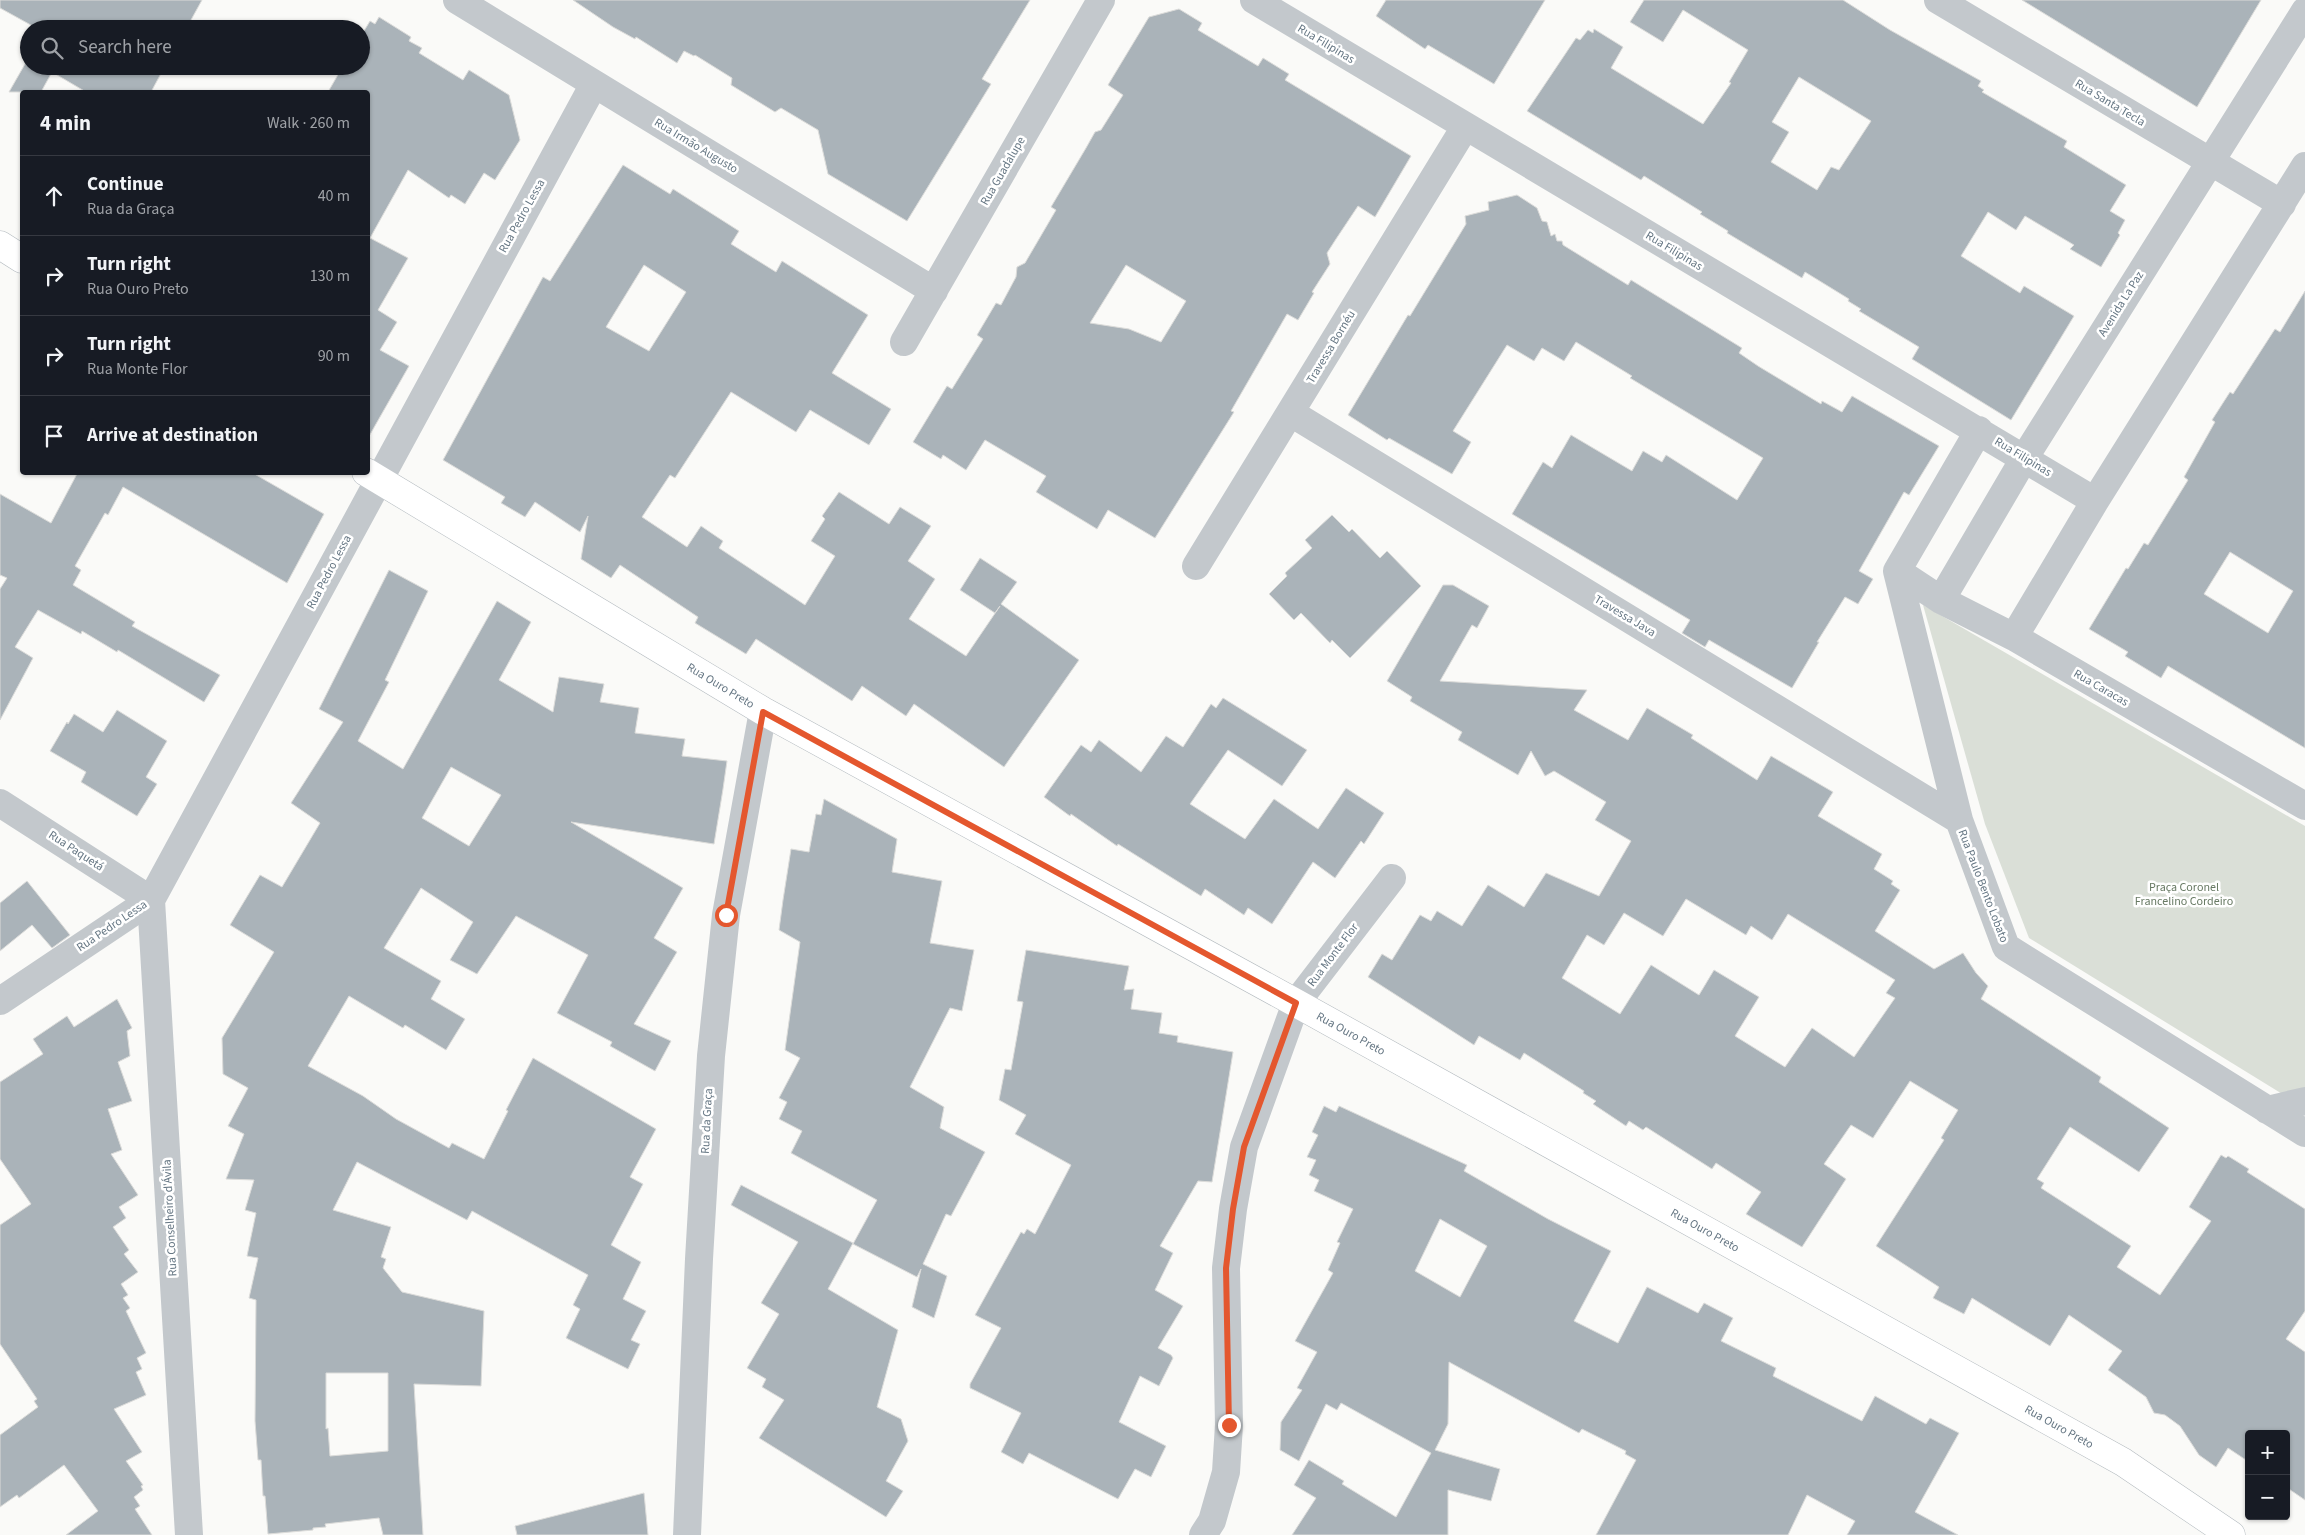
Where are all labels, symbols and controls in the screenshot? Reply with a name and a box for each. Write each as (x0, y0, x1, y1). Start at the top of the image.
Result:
search box (20, 20, 370, 75)
street label: Rua Filipinas (1294, 20, 1358, 68)
icon: search (38, 34, 66, 62)
text: Search here (78, 34, 172, 61)
street label: Rua Santa Tecla (2072, 75, 2148, 131)
text: 4 min (40, 108, 91, 138)
text: Walk · 260 m (267, 112, 350, 134)
street label: Rua Irmão Augusto (651, 114, 741, 178)
street label: Rua Guadalupe (976, 134, 1030, 208)
text: Continue (87, 171, 164, 198)
street label: Rua Pedro Lessa (495, 176, 549, 256)
icon: ahead (40, 182, 68, 210)
text: 40 m (318, 185, 350, 207)
text: Rua da Graça (87, 198, 175, 220)
street label: Rua Filipinas (1642, 227, 1706, 275)
text: Turn right (87, 251, 171, 278)
icon: right (40, 262, 68, 290)
text: 130 m (310, 265, 350, 287)
street label: Avenida La Paz (2094, 268, 2148, 340)
text: Rua Ouro Preto (87, 278, 189, 300)
street label: Travessa Bornéu (1302, 307, 1360, 387)
text: Turn right (87, 331, 171, 358)
icon: right (40, 342, 68, 370)
text: 90 m (318, 345, 350, 367)
text: Rua Monte Flor (87, 358, 188, 380)
icon: arrive (40, 422, 68, 450)
text: Arrive at destination (87, 422, 258, 449)
street label: Rua Filipinas (1991, 433, 2055, 481)
street label: Rua Pedro Lessa (302, 532, 356, 612)
street label: Travessa Java (1591, 591, 1659, 641)
street label: Rua Ouro Preto (684, 659, 758, 713)
street label: Rua Caracas (2070, 665, 2132, 711)
street label: Rua Paquetá (45, 827, 107, 875)
street label: Rua Paulo Bento Lobato (1954, 827, 2012, 945)
park label: Praça Coronel Francelino Cordeiro (2135, 879, 2233, 910)
street label: Rua Pedro Lessa (73, 896, 151, 956)
route start (715, 904, 738, 927)
street label: Rua Monte Flor (1303, 919, 1363, 990)
street label: Rua Ouro Preto (1313, 1008, 1388, 1059)
street label: Rua da Graça (697, 1088, 717, 1154)
street label: Rua Conselheiro d'Ávila (158, 1159, 182, 1277)
street label: Rua Ouro Preto (1668, 1204, 1743, 1256)
street label: Rua Ouro Preto (2022, 1401, 2097, 1453)
route end (1218, 1414, 1241, 1437)
map controls (2245, 1430, 2290, 1520)
button: + (2245, 1430, 2290, 1475)
button: − (2245, 1475, 2290, 1520)

